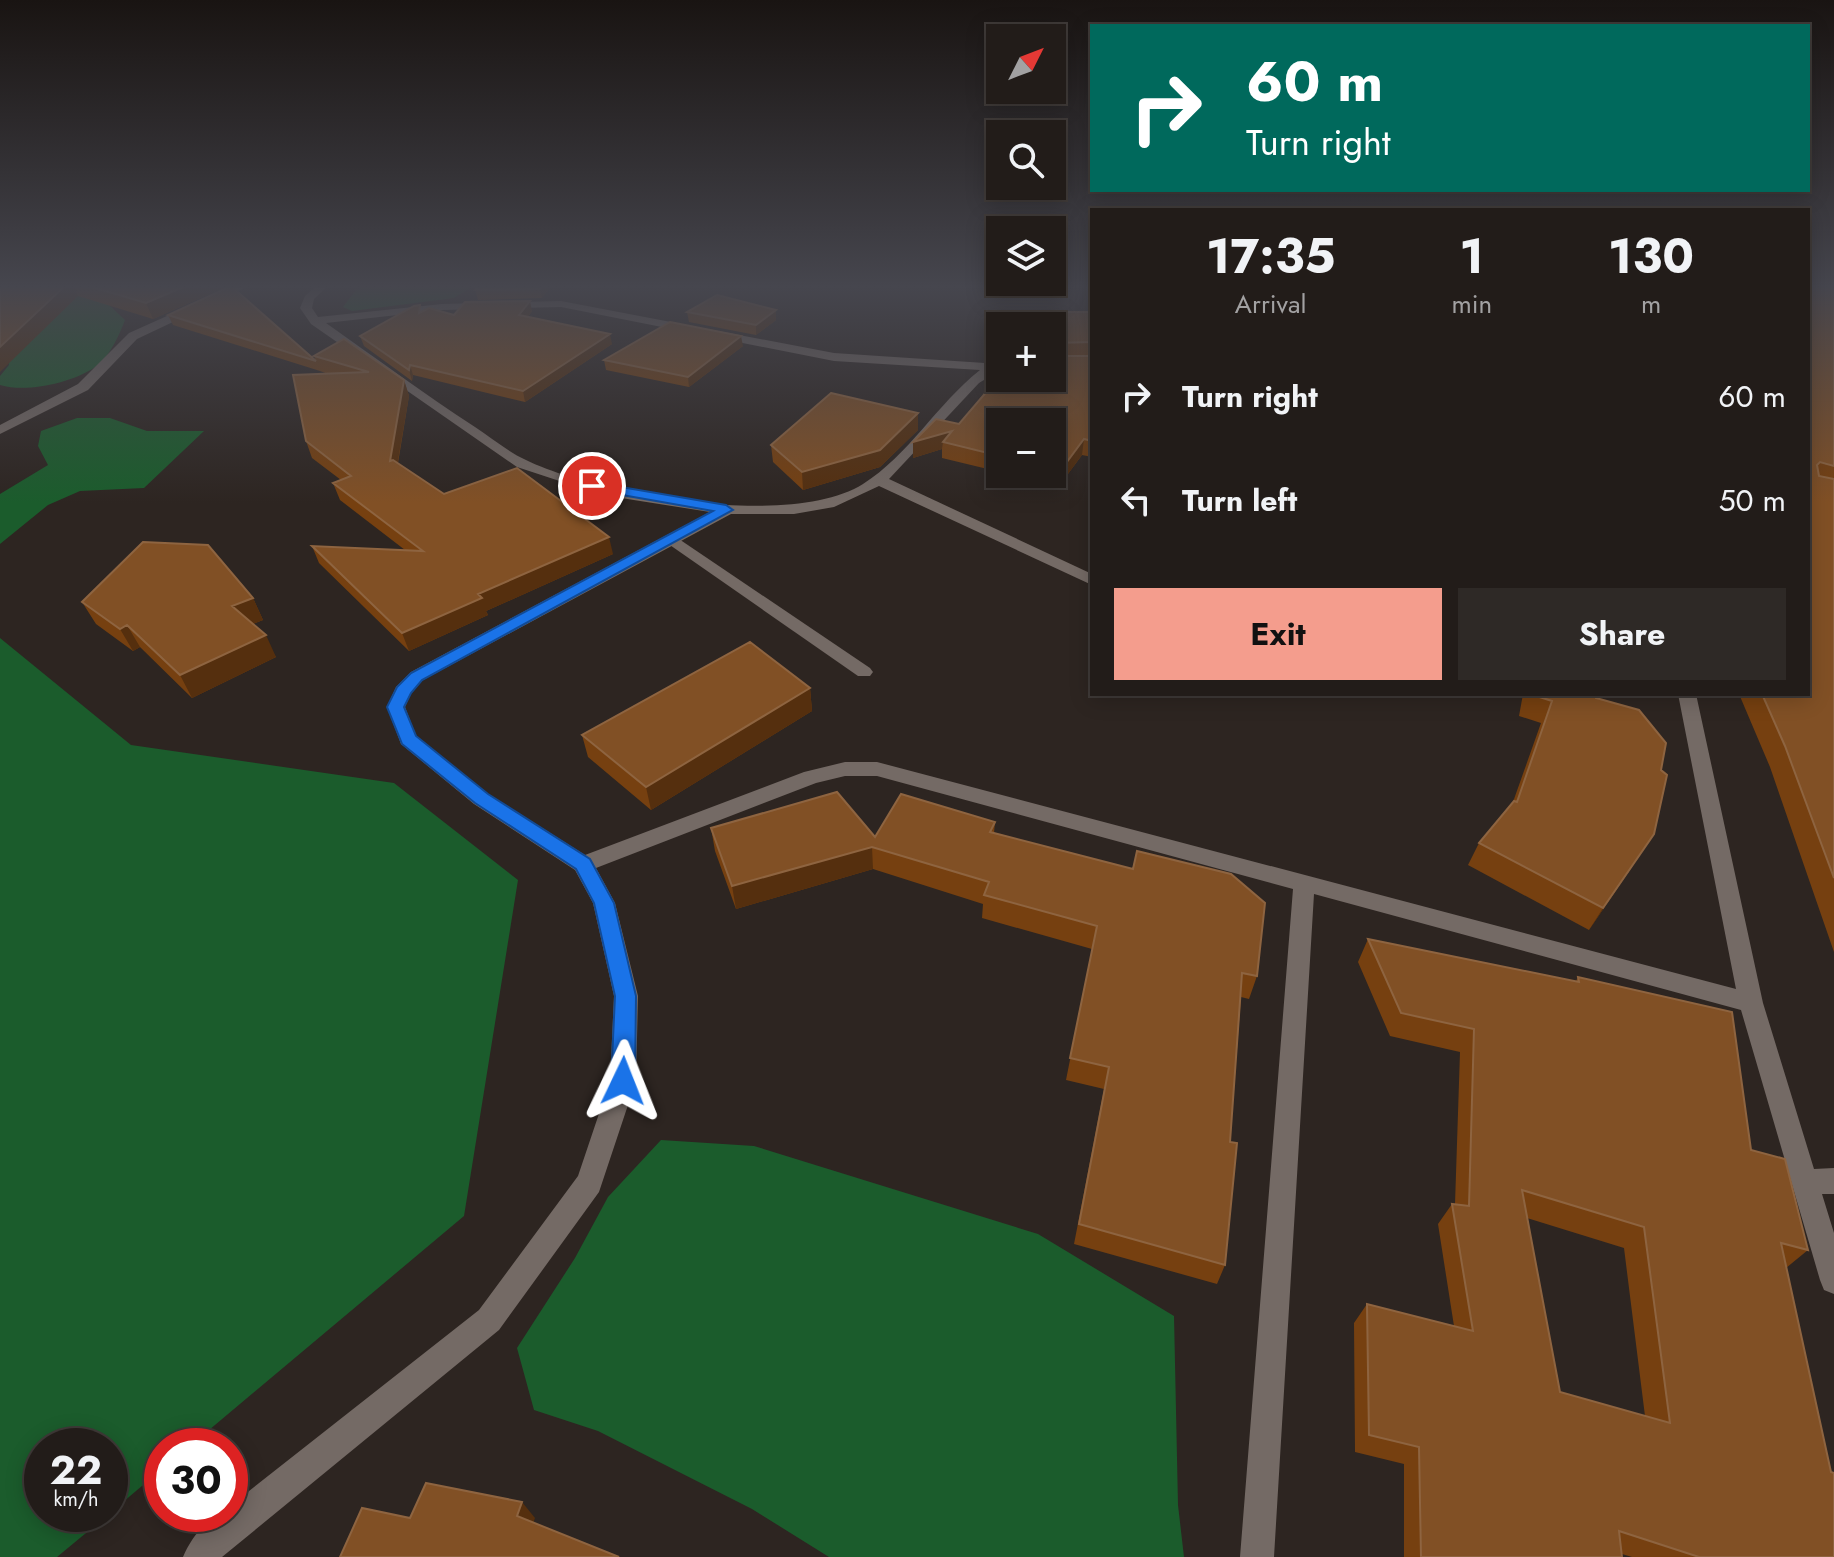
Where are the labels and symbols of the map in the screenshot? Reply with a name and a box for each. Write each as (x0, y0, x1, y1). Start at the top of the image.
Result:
north arrow (986, 24, 1066, 104)
pin (558, 452, 626, 520)
position arrow (581, 1039, 665, 1123)
speed limit sign: 30 (144, 1428, 248, 1532)

